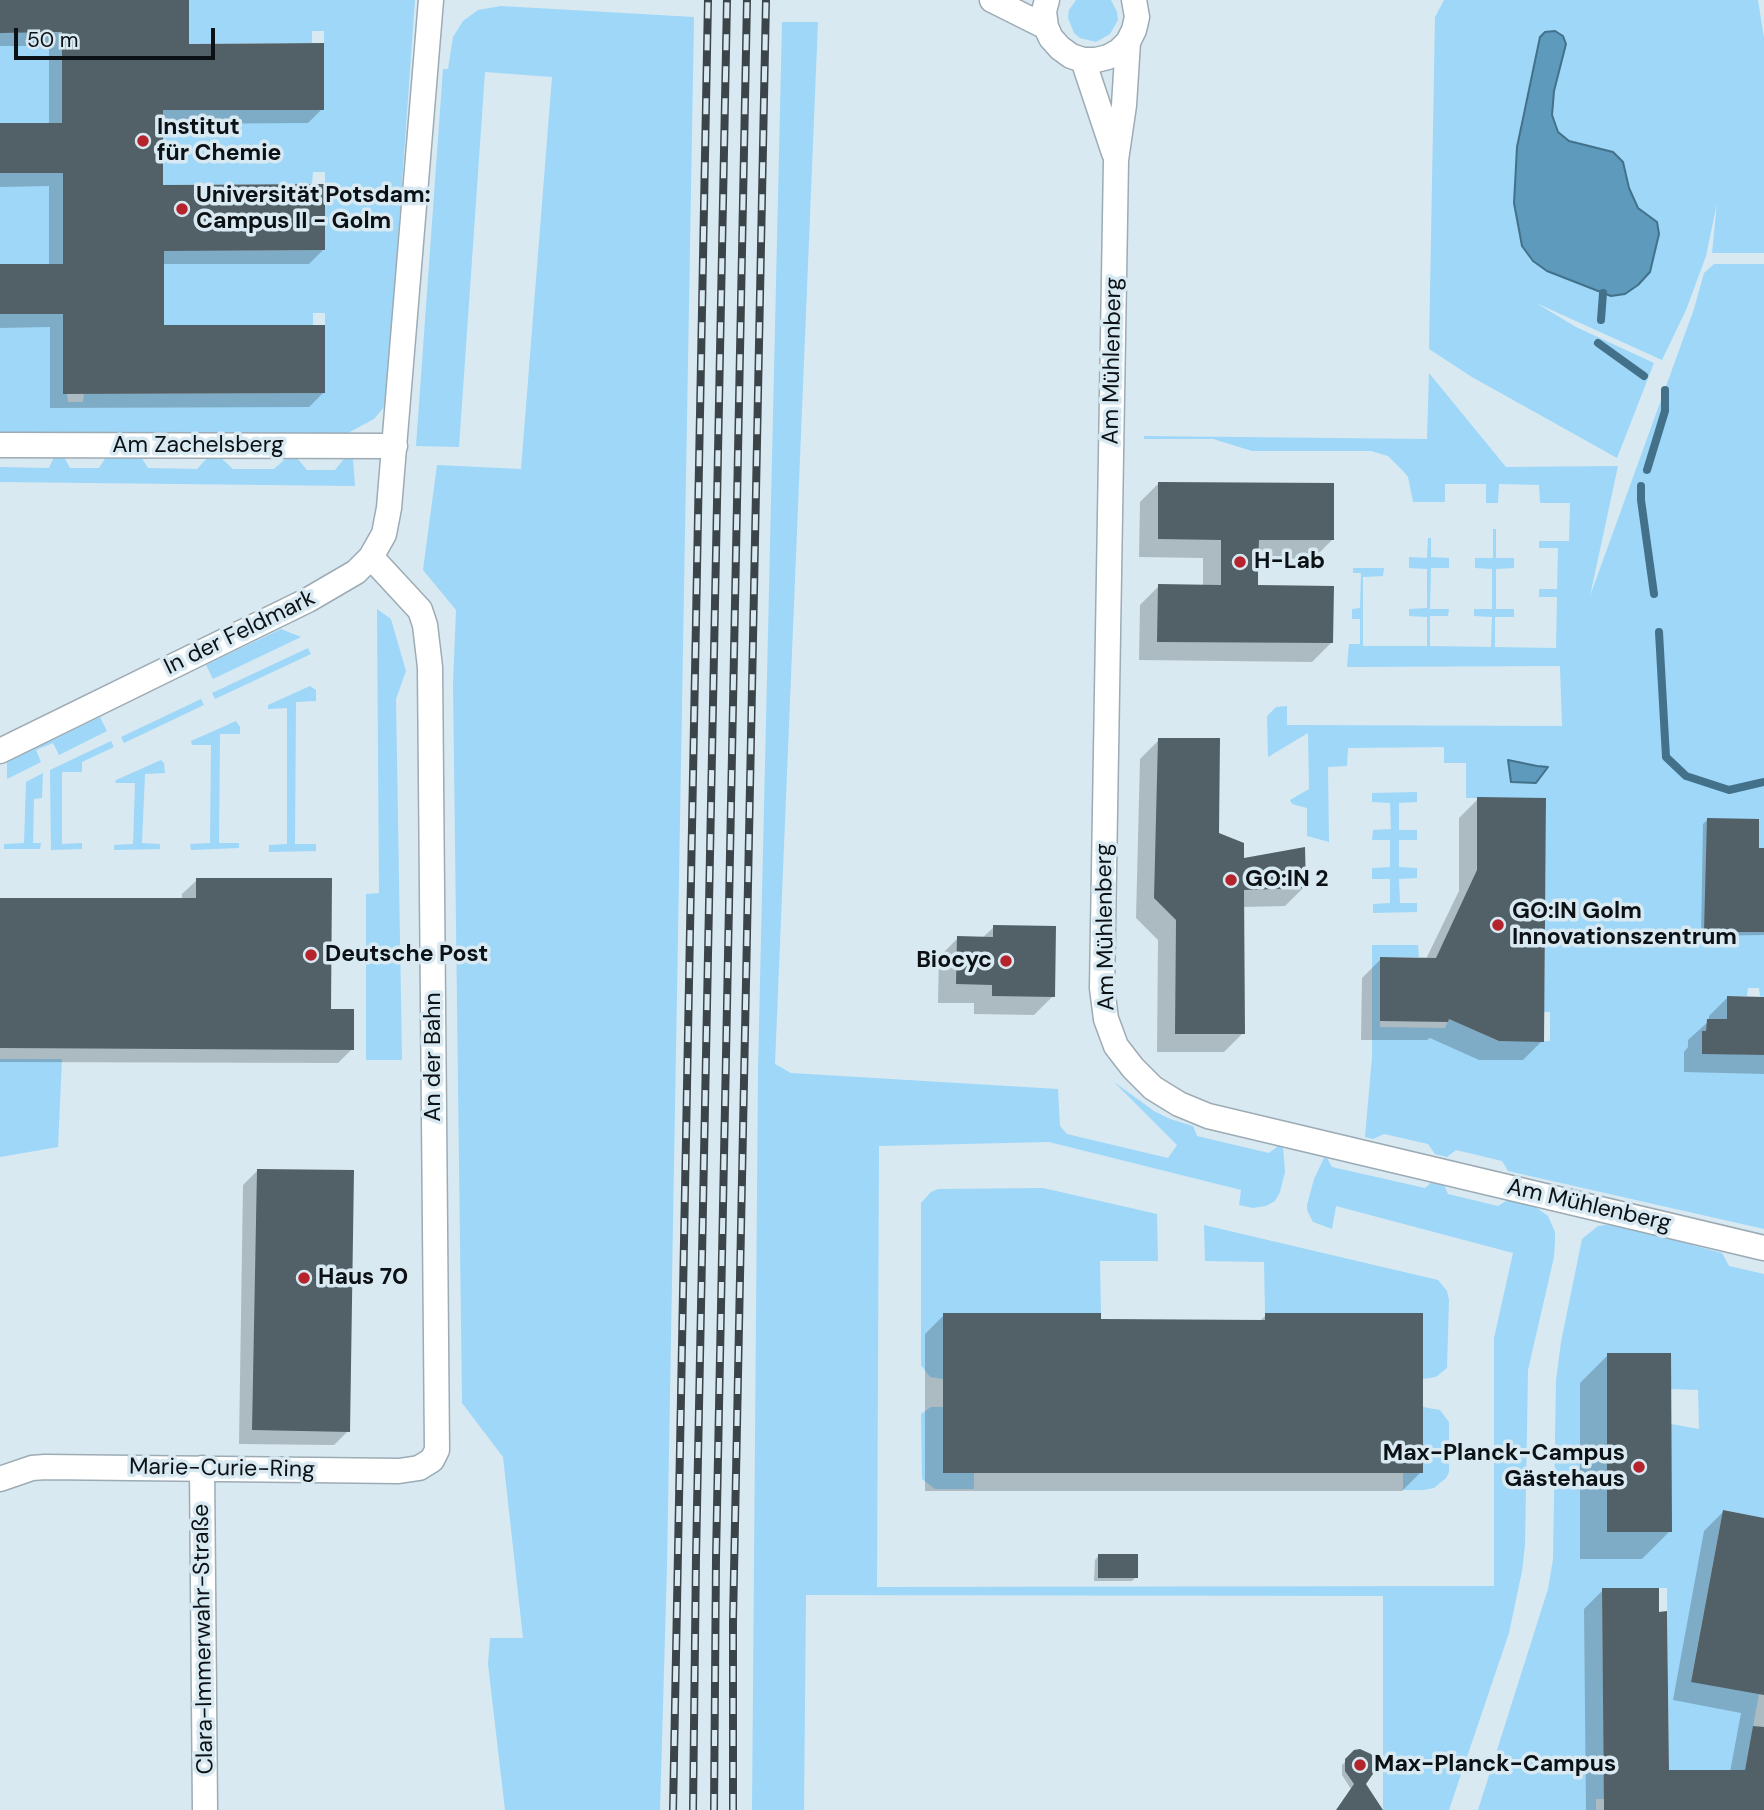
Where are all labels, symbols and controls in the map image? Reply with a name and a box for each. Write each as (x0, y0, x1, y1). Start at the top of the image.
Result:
scale bar (18, 14, 219, 58)
text: 50 m (27, 26, 78, 54)
place label: Institut für Chemie (157, 114, 281, 168)
marker: Institut für Chemie (135, 133, 151, 149)
place label: Universität Potsdam: Campus II - Golm (196, 182, 431, 236)
marker: Universität Potsdam: Campus II - Golm (174, 201, 190, 217)
street label: Am Mühlenberg (1098, 277, 1128, 445)
street label: Am Zachelsberg (112, 432, 284, 460)
place label: H-Lab (1254, 548, 1325, 576)
marker: H-Lab (1232, 554, 1248, 570)
street label: In der Feldmark (160, 585, 320, 681)
street label: Am Mühlenberg (1091, 843, 1121, 1011)
place label: GO:IN 2 (1245, 866, 1328, 894)
marker: GO:IN 2 (1223, 872, 1239, 888)
place label: GO:IN Golm Innovationszentrum (1512, 898, 1737, 952)
marker: GO:IN Golm Innovationszentrum (1490, 917, 1506, 933)
place label: Deutsche Post (325, 941, 488, 969)
marker: Deutsche Post (303, 947, 319, 963)
place label: Biocyc (916, 947, 992, 975)
marker: Biocyc (998, 953, 1014, 969)
street label: An der Bahn (420, 992, 448, 1122)
street label: Am Mühlenberg (1504, 1174, 1674, 1238)
place label: Haus 70 (318, 1264, 408, 1292)
marker: Haus 70 (296, 1270, 312, 1286)
place label: Max-Planck-Campus Gästehaus (1383, 1440, 1625, 1494)
street label: Marie-Curie-Ring (129, 1454, 315, 1484)
marker: Max-Planck-Campus Gästehaus (1631, 1459, 1647, 1475)
street label: Clara-Immerwahr-Straße (188, 1503, 220, 1775)
place label: Max-Planck-Campus (1374, 1751, 1616, 1779)
marker: Max-Planck-Campus (1352, 1757, 1368, 1773)

